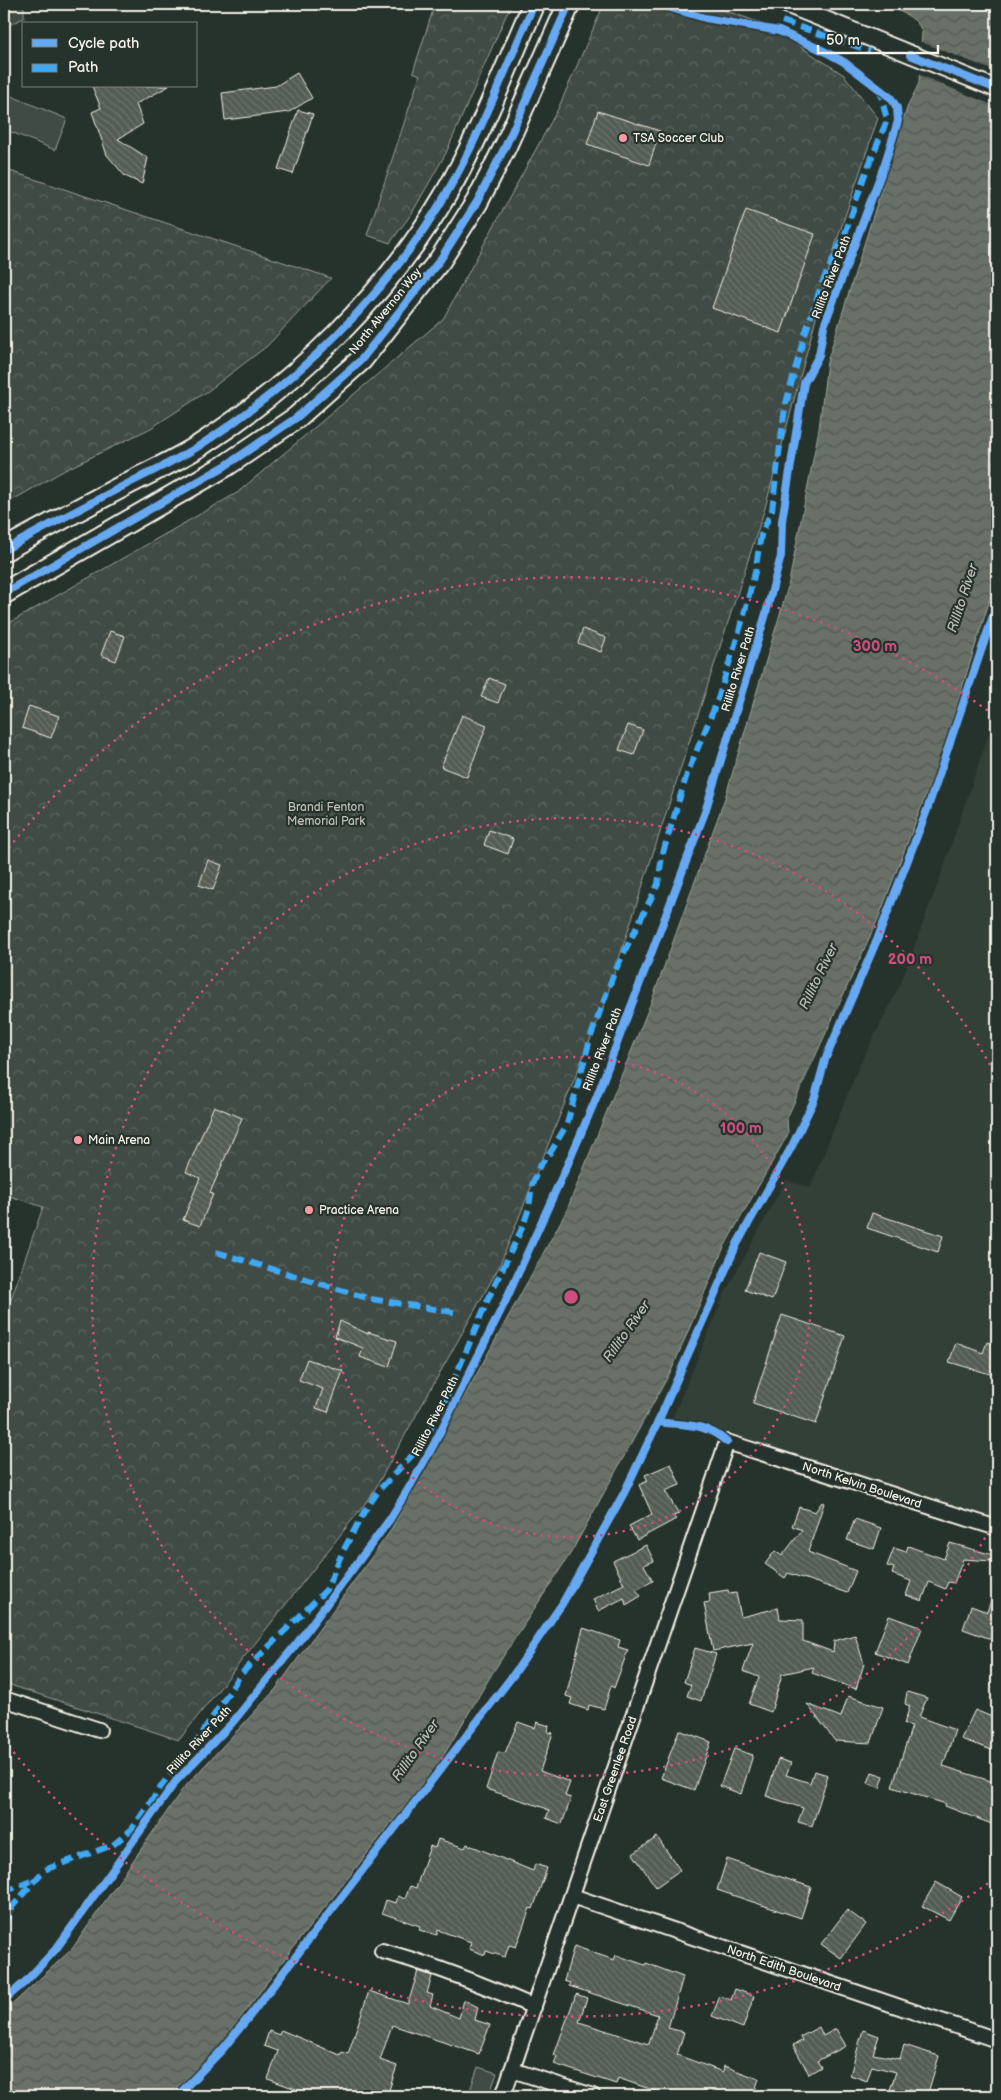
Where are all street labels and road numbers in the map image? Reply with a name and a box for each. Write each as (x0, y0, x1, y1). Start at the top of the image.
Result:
street label: Rillito River Path (809, 233, 854, 321)
street label: North Alvernon Way (346, 265, 425, 357)
street label: Rillito River Path (718, 624, 759, 714)
street label: Rillito River Path (580, 1005, 625, 1093)
street label: Rillito River Path (409, 1373, 462, 1459)
street label: North Kelvin Boulevard (800, 1459, 923, 1512)
street label: Rillito River Path (164, 1703, 235, 1778)
street label: East Greenlee Road (590, 1714, 641, 1824)
street label: North Edith Boulevard (725, 1942, 843, 1995)

